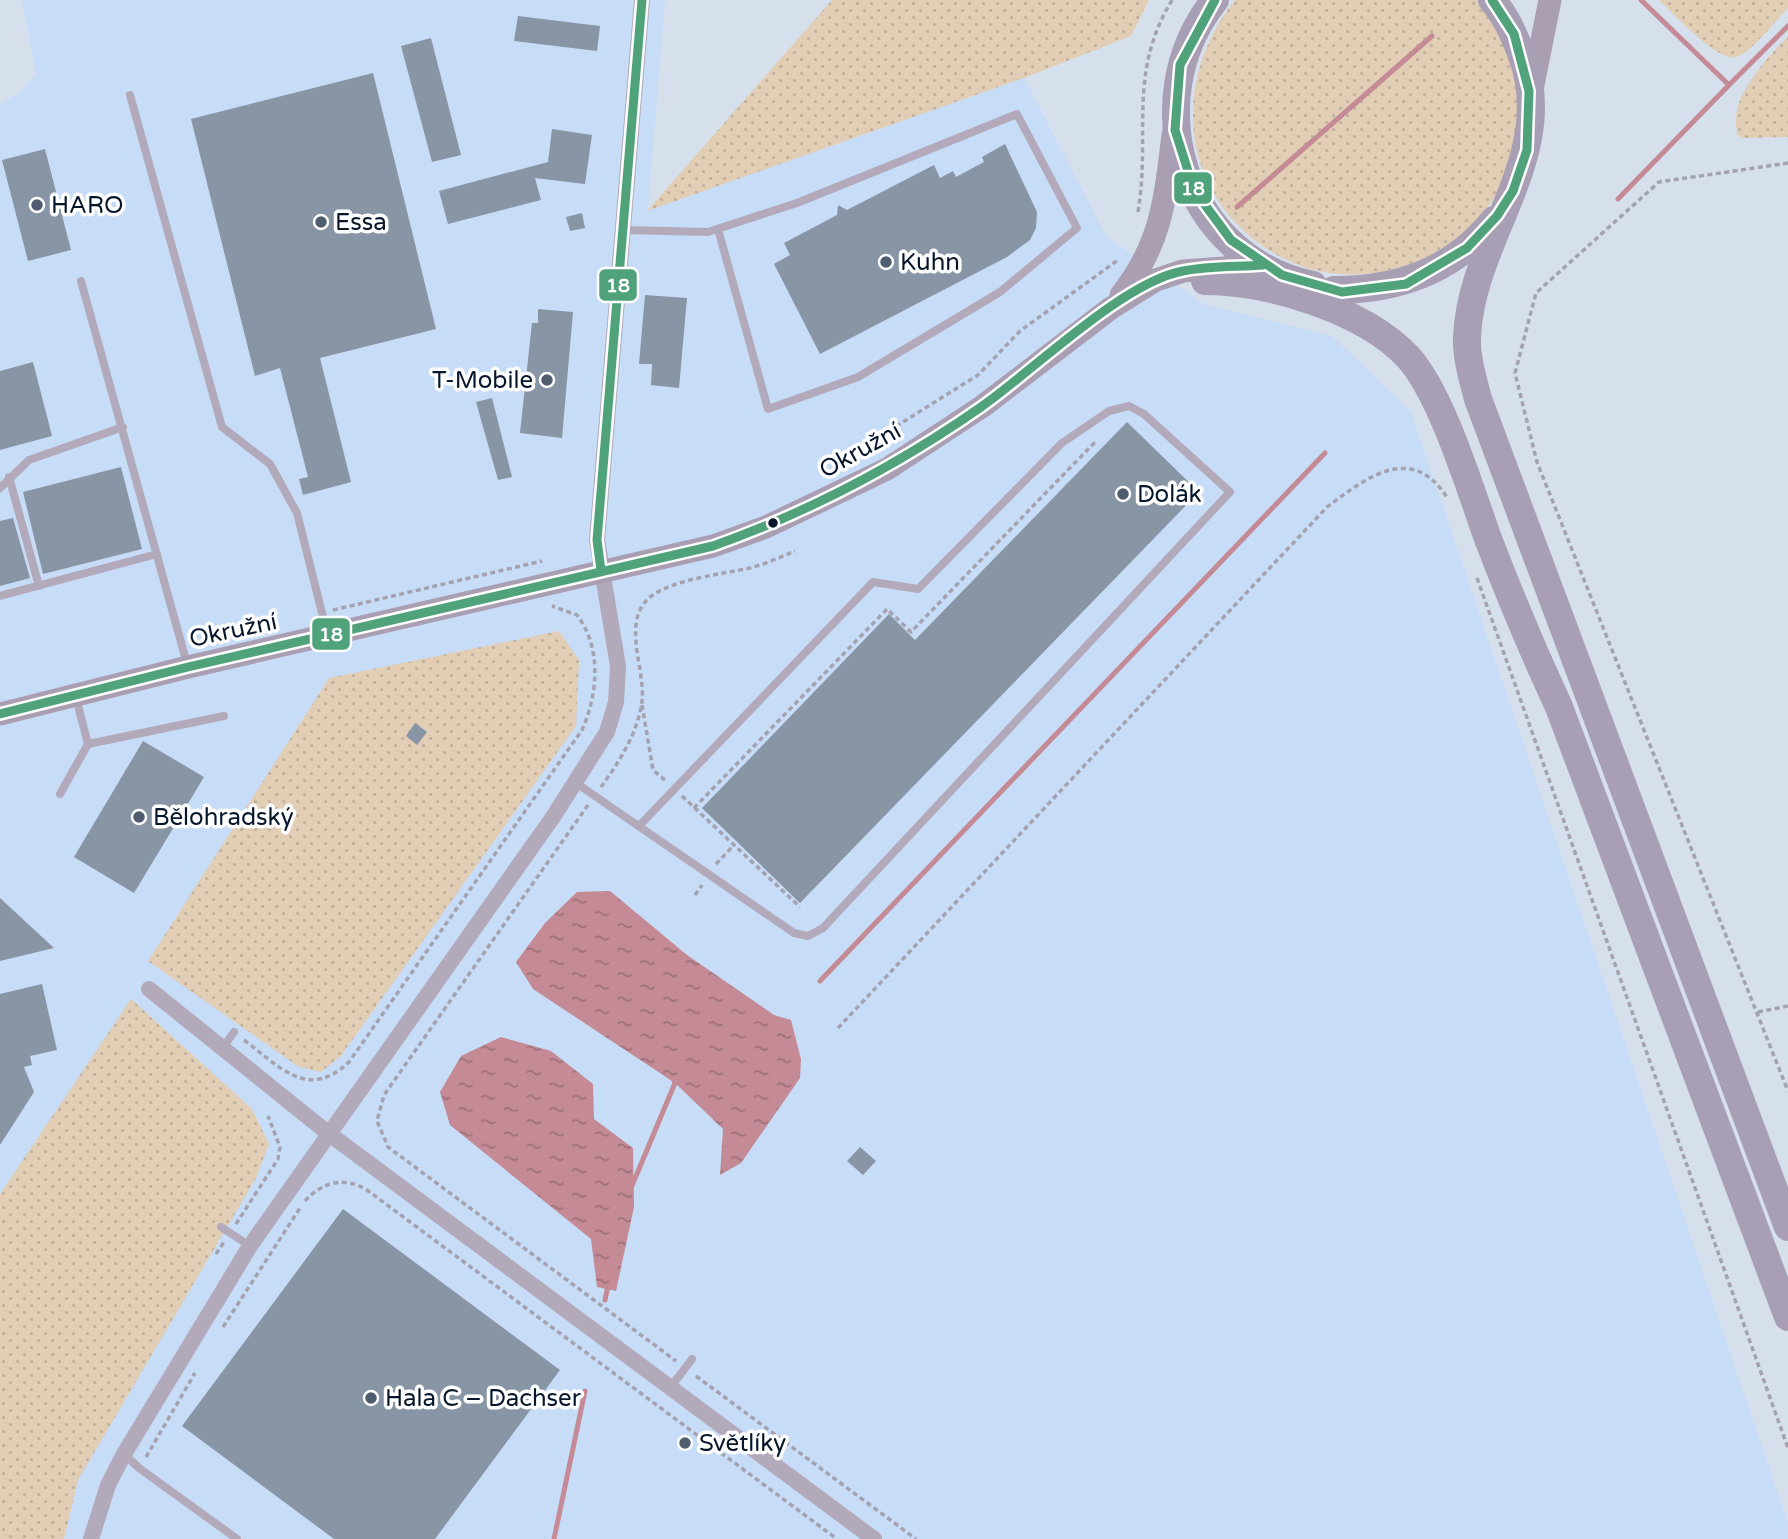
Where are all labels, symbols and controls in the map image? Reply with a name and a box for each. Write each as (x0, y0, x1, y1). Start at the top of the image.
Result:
line badge: 18 (1173, 171, 1213, 205)
text: 18 (1181, 178, 1205, 200)
place label: HARO (51, 191, 124, 220)
marker: HARO (29, 197, 45, 213)
place label: Essa (335, 208, 387, 237)
marker: Essa (313, 214, 329, 230)
place label: Kuhn (900, 248, 960, 277)
marker: Kuhn (878, 254, 894, 270)
line badge: 18 (598, 268, 638, 302)
text: 18 (606, 275, 630, 297)
place label: T-Mobile (432, 366, 533, 395)
marker: T-Mobile (539, 372, 555, 388)
street label: Okružní (814, 416, 906, 485)
place label: Dolák (1137, 480, 1202, 509)
marker: Dolák (1115, 486, 1131, 502)
unlabelled marker (766, 516, 780, 530)
street label: Okružní (187, 607, 280, 654)
line badge: 18 (311, 617, 351, 651)
text: 18 (319, 624, 343, 646)
place label: Bělohradský (153, 803, 294, 832)
marker: Bělohradský (131, 809, 147, 825)
place label: Hala C – Dachser (385, 1384, 582, 1413)
marker: Hala C – Dachser (363, 1390, 379, 1406)
place label: Světlíky (699, 1429, 786, 1458)
marker: Světlíky (677, 1435, 693, 1451)

